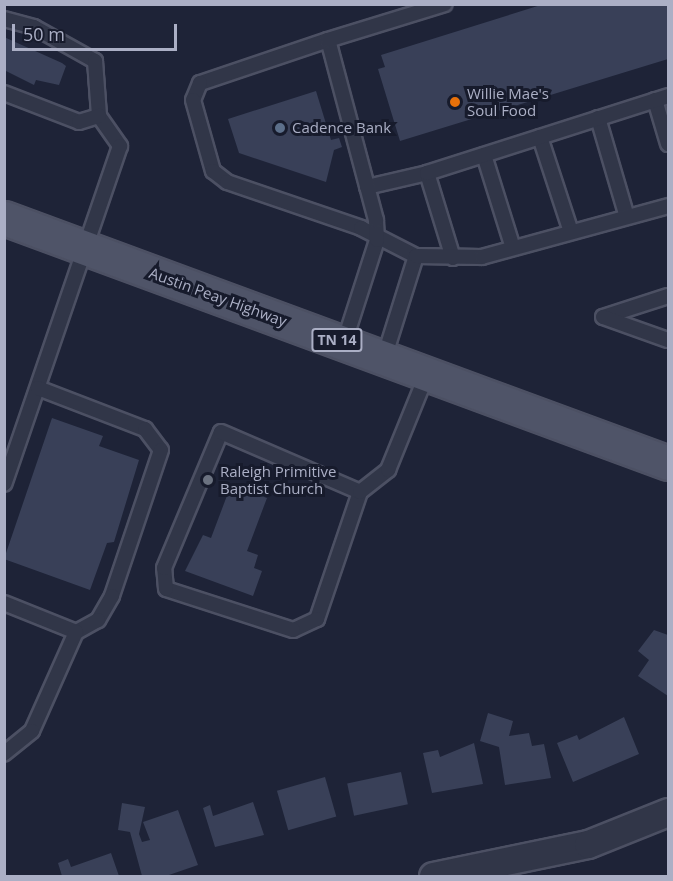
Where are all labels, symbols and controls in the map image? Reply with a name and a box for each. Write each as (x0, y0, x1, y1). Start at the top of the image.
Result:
scale bar (15, 12, 180, 50)
text: 50 m (23, 22, 65, 46)
place label: Willie Mae's Soul Food (467, 84, 549, 119)
marker: Willie Mae's Soul Food (448, 95, 462, 109)
place label: Cadence Bank (292, 119, 391, 137)
marker: Cadence Bank (273, 121, 287, 135)
street label: Austin Peay Highway (147, 264, 289, 330)
road number: TN 14 (310, 329, 364, 351)
place label: Raleigh Primitive Baptist Church (220, 462, 336, 497)
marker: Raleigh Primitive Baptist Church (201, 473, 215, 487)

